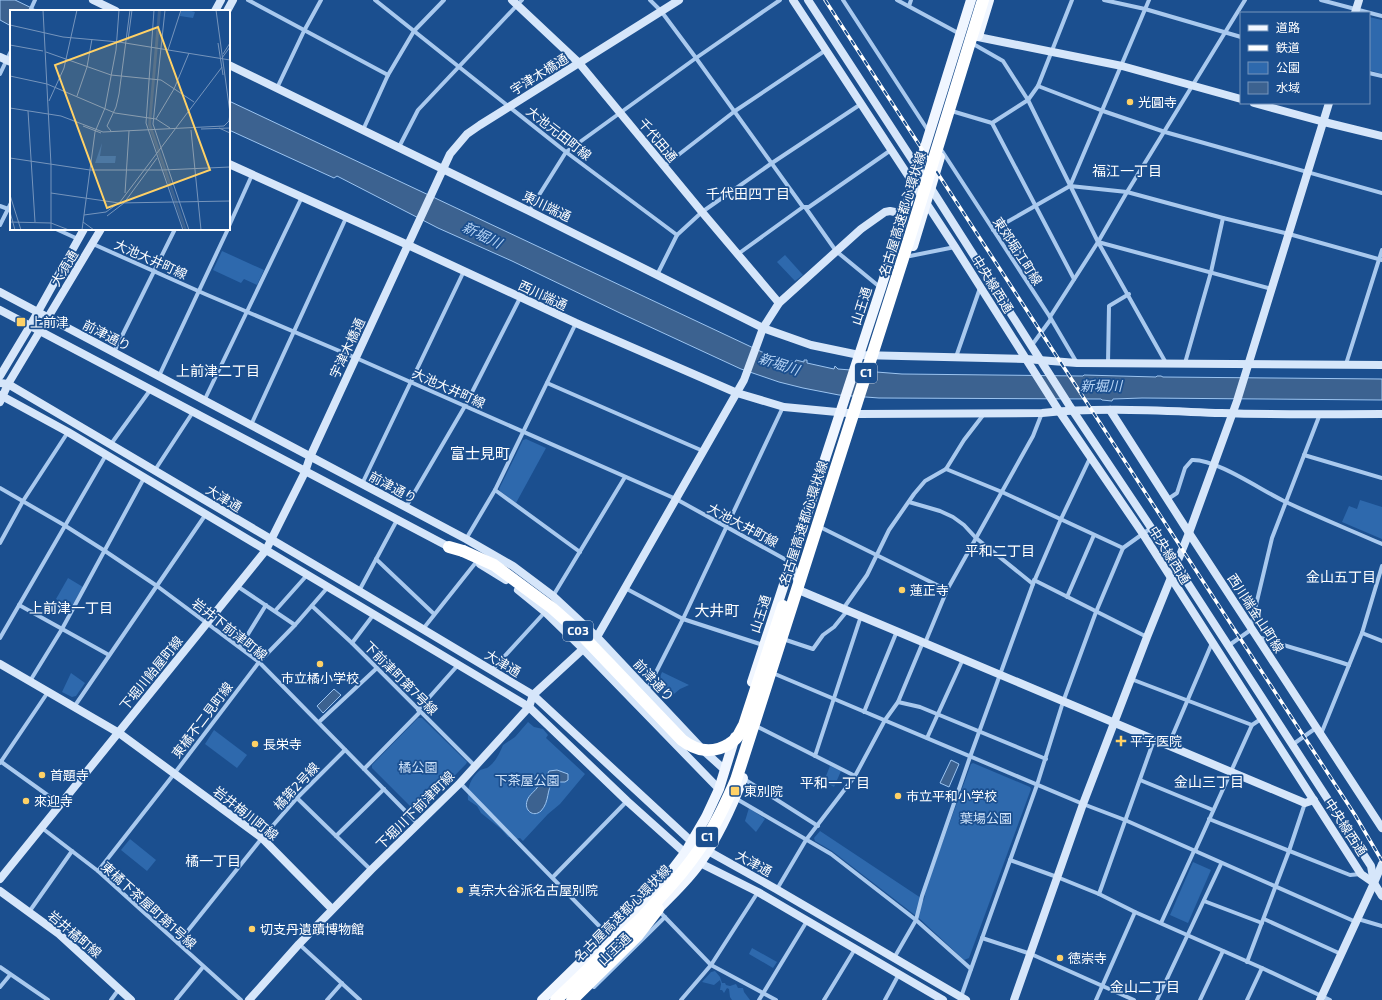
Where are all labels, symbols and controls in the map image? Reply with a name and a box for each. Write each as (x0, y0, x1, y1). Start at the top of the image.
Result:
inset map (10, 10, 230, 230)
legend (1240, 12, 1370, 104)
text: 道路 (1276, 20, 1300, 34)
text: 鉄道 (1276, 40, 1300, 54)
street label: 宇津木橋通 (507, 50, 571, 98)
text: 公園 (1276, 60, 1300, 74)
text: 水域 (1276, 80, 1300, 94)
place label: 光圓寺 (1138, 94, 1177, 110)
marker: 光圓寺 (1125, 97, 1135, 107)
street label: 大池元田町線 (523, 103, 595, 163)
street label: 千代田通 (635, 115, 681, 165)
street label: 名古屋高速都心環状線 (875, 149, 929, 279)
district label: 福江一丁目 (1092, 162, 1162, 179)
district label: 千代田四丁目 (706, 185, 790, 202)
street label: 東川端通 (520, 187, 574, 225)
street label: 東郊堀江町線 (990, 214, 1046, 288)
water label: 新堀川 (460, 218, 507, 252)
street label: 大池大井町線 (112, 236, 190, 282)
street label: 大須通 (47, 247, 81, 289)
street label: 中央線西通 (969, 252, 1017, 316)
street label: 西川端通 (516, 277, 570, 313)
street label: 山王通 (847, 285, 875, 327)
place label: 上前津 (30, 314, 69, 330)
street label: 宇津木橋通 (326, 315, 368, 381)
marker: 上前津 (15, 316, 27, 328)
street label: 前津通り (80, 316, 134, 354)
water label: 新堀川 (757, 349, 804, 379)
district label: 上前津二丁目 (176, 362, 260, 379)
road number: C1 (855, 363, 877, 383)
street label: 大池大井町線 (410, 365, 488, 411)
water label: 新堀川 (1080, 377, 1124, 394)
district label: 富士見町 (450, 444, 510, 462)
street label: 名古屋高速都心環状線 (775, 459, 831, 587)
street label: 前津通り (366, 468, 420, 506)
street label: 大津通 (203, 481, 245, 515)
street label: 大池大井町線 (705, 500, 781, 550)
street label: 中央線西通 (1146, 523, 1194, 587)
district label: 平和二丁目 (965, 542, 1035, 559)
district label: 金山五丁目 (1306, 568, 1376, 585)
street label: 西川端金山町線 (1225, 570, 1287, 656)
place label: 蓮正寺 (910, 582, 949, 598)
marker: 蓮正寺 (897, 585, 907, 595)
street label: 山王通 (746, 593, 774, 635)
street label: 岩井下前津町線 (189, 595, 271, 663)
district label: 上前津一丁目 (29, 599, 113, 616)
district label: 大井町 (694, 601, 740, 619)
road number: C03 (563, 621, 593, 641)
street label: 下堀川飴屋町線 (116, 633, 186, 713)
street label: 下前津町第7号線 (361, 638, 441, 718)
street label: 大津通 (482, 646, 524, 680)
street label: 前津通り (630, 656, 678, 704)
marker: 市立橘小学校 (315, 659, 325, 669)
place label: 市立橘小学校 (281, 670, 359, 686)
street label: 東橘不二見町線 (168, 679, 236, 761)
place label: 平子医院 (1130, 733, 1182, 749)
marker: 平子医院 (1115, 735, 1127, 747)
place label: 長栄寺 (263, 736, 302, 752)
marker: 長栄寺 (250, 739, 260, 749)
street label: 橘第2号線 (270, 759, 322, 813)
park label: 橘公園 (398, 759, 438, 775)
place label: 首題寺 (50, 767, 89, 783)
street label: 下堀川下前津町線 (373, 768, 457, 852)
marker: 首題寺 (37, 770, 47, 780)
park label: 下茶屋公園 (494, 772, 560, 788)
district label: 金山三丁目 (1174, 773, 1244, 790)
district label: 平和一丁目 (800, 774, 870, 791)
street label: 岩井梅川町線 (210, 783, 282, 843)
place label: 東別院 (744, 783, 783, 799)
marker: 東別院 (729, 785, 741, 797)
place label: 市立平和小学校 (906, 788, 997, 804)
marker: 市立平和小学校 (893, 791, 903, 801)
place label: 來迎寺 (34, 793, 73, 809)
street label: 中央線西通 (1322, 795, 1370, 859)
marker: 來迎寺 (21, 796, 31, 806)
park label: 葉場公園 (960, 810, 1012, 826)
road number: C1 (696, 827, 718, 847)
street label: 大津通 (733, 847, 775, 879)
district label: 橘一丁目 (185, 852, 241, 869)
street label: 東橘下茶屋町第1号線 (98, 858, 200, 952)
street label: 名古屋高速都心環状線 (570, 861, 674, 965)
place label: 真宗大谷派名古屋別院 (468, 882, 598, 898)
marker: 真宗大谷派名古屋別院 (455, 885, 465, 895)
street label: 岩井橘町線 (45, 907, 105, 961)
place label: 切支丹遺蹟博物館 (260, 921, 364, 937)
marker: 切支丹遺蹟博物館 (247, 924, 257, 934)
street label: 山王通 (594, 930, 634, 968)
place label: 徳崇寺 (1068, 950, 1107, 966)
marker: 徳崇寺 (1055, 953, 1065, 963)
district label: 金山二丁目 (1110, 978, 1180, 995)

